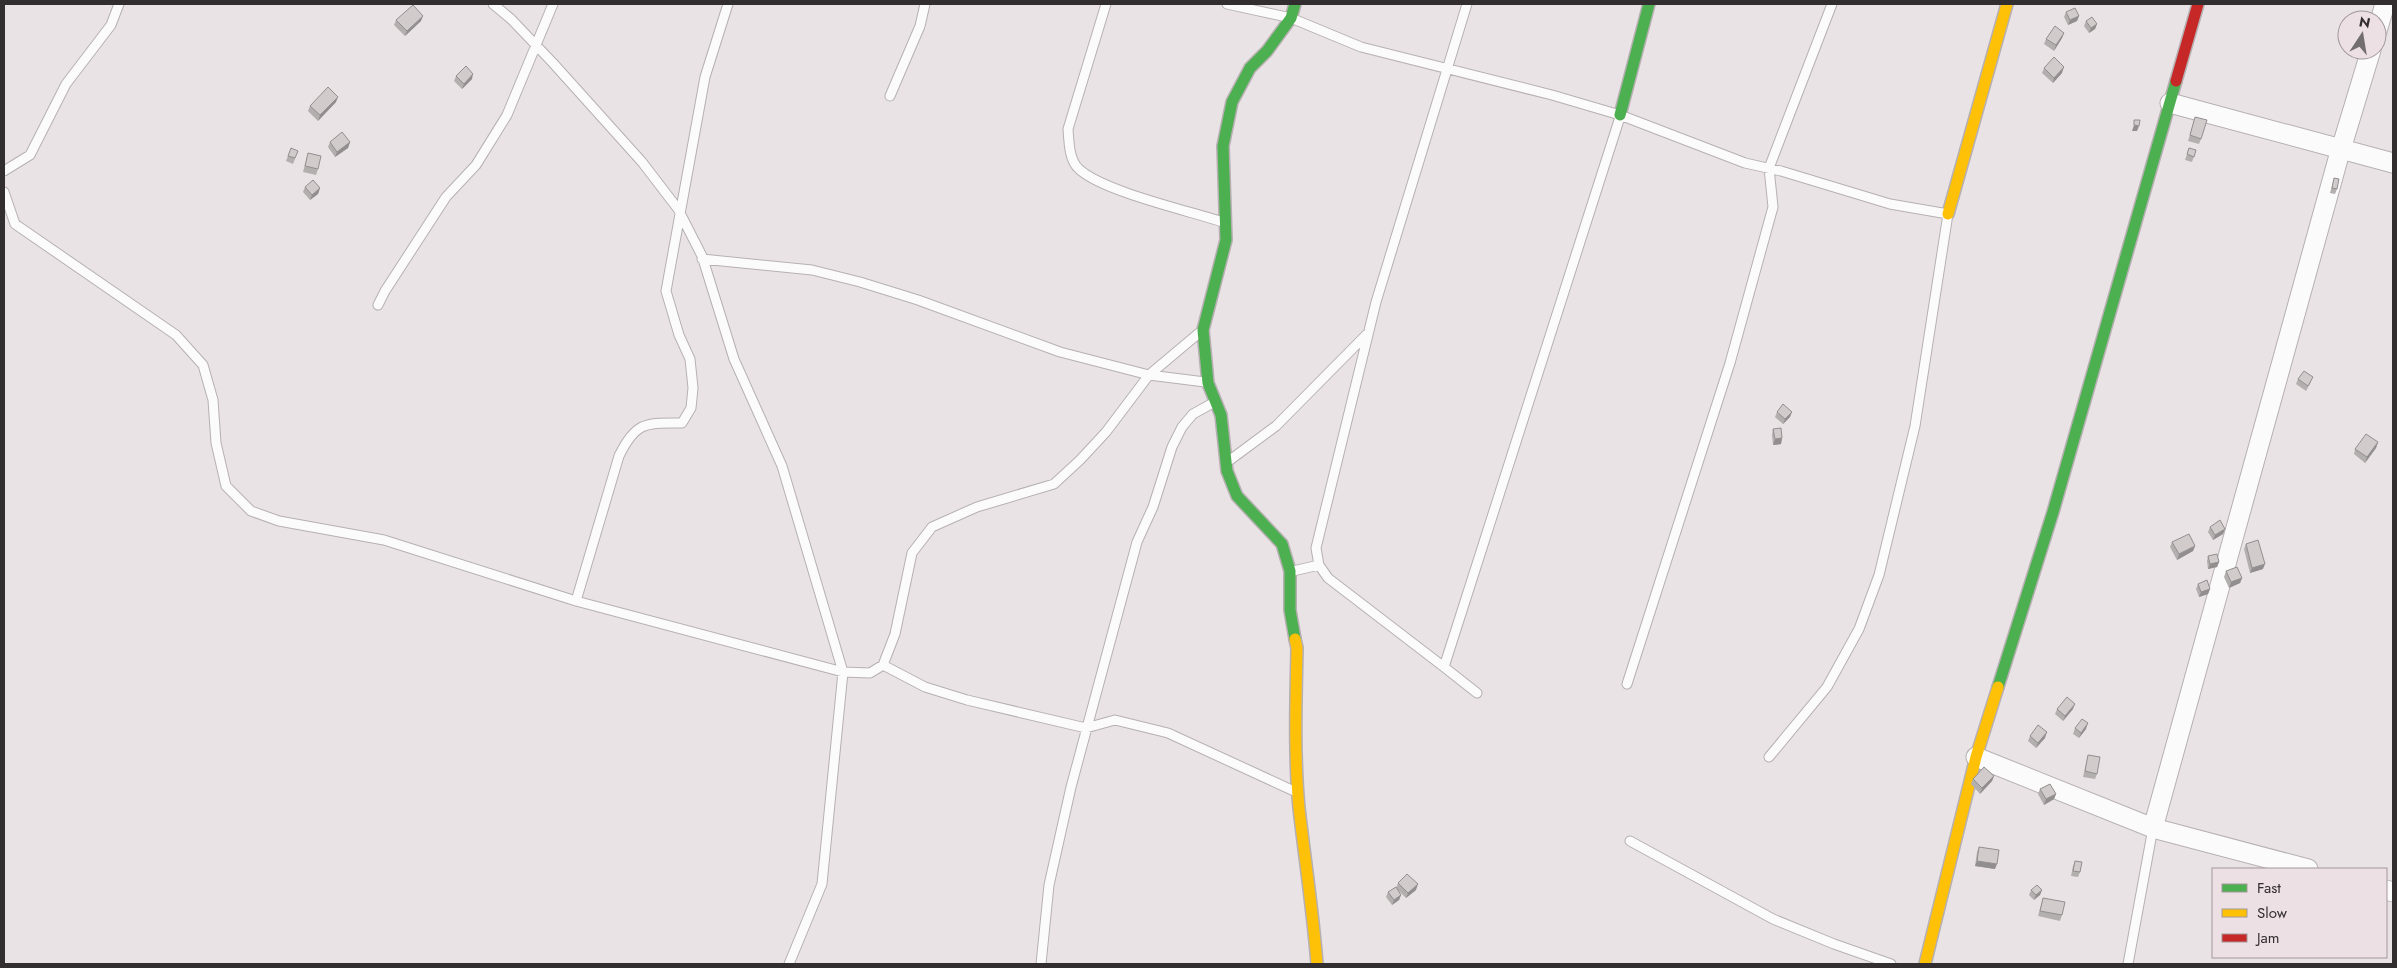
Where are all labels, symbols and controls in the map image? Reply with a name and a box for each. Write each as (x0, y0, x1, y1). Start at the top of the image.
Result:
north arrow (2337, 10, 2387, 60)
text: N (2357, 11, 2372, 33)
legend (2212, 868, 2387, 958)
text: Fast (2257, 877, 2281, 899)
text: Slow (2257, 902, 2288, 924)
text: Jam (2255, 927, 2280, 949)

